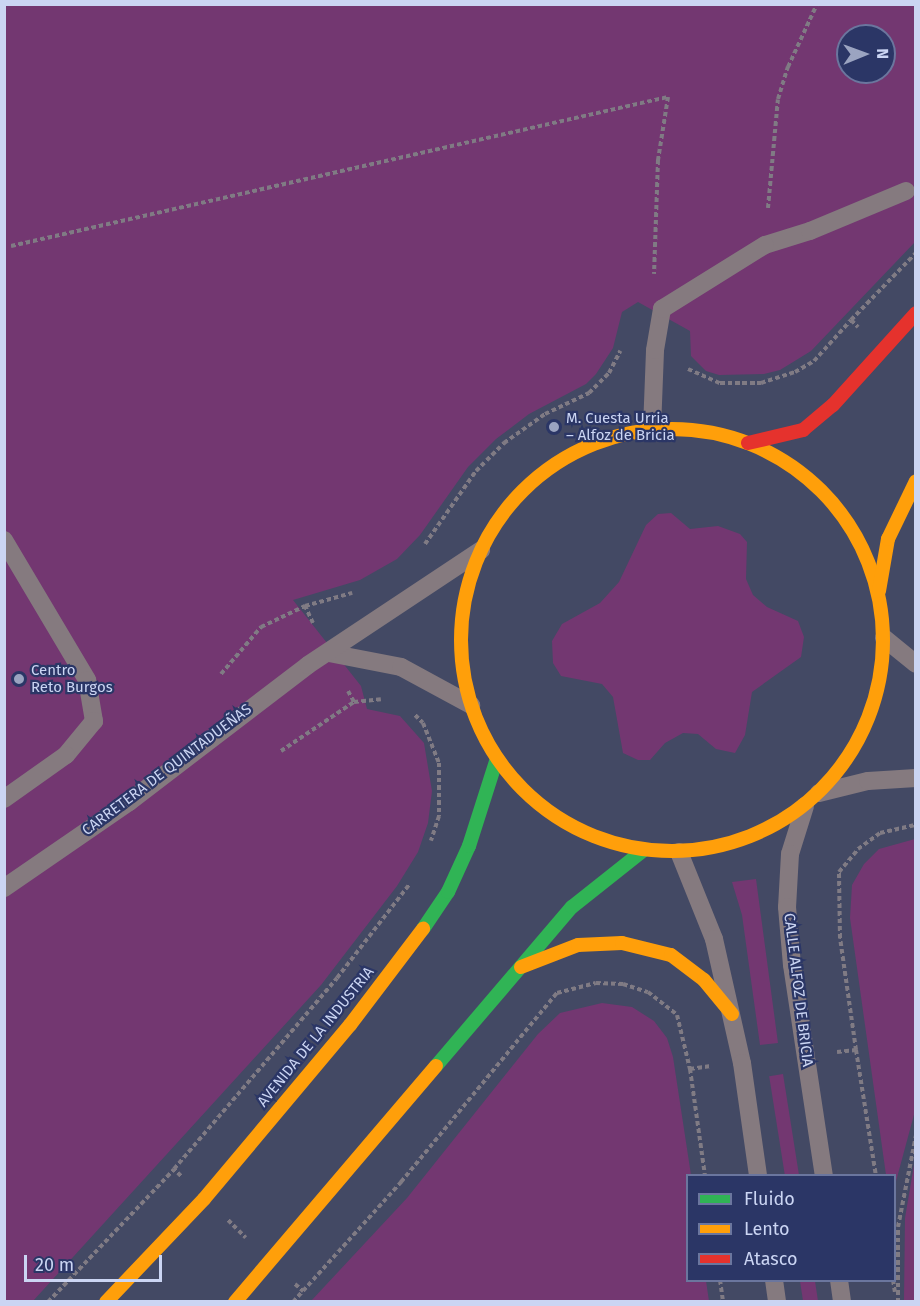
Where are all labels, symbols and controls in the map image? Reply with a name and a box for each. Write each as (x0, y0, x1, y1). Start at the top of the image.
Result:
north arrow (836, 24, 896, 84)
text: N (873, 48, 892, 59)
place label: M. Cuesta Urria – Alfoz de Bricia (566, 409, 675, 444)
marker: M. Cuesta Urria – Alfoz de Bricia (547, 420, 561, 434)
place label: Centro Reto Burgos (31, 661, 113, 696)
marker: Centro Reto Burgos (12, 672, 26, 686)
street label: CARRETERA DE QUINTADUEÑAS (79, 700, 255, 840)
street label: CALLE ALFOZ DE BRICIA (780, 912, 816, 1068)
street label: AVENIDA DE LA INDUSTRIA (254, 963, 378, 1111)
legend (686, 1174, 896, 1282)
text: Fluido (744, 1188, 795, 1210)
text: Lento (744, 1218, 790, 1240)
scale bar (27, 1243, 165, 1281)
text: Atasco (744, 1248, 797, 1270)
text: 20 m (35, 1254, 74, 1276)

